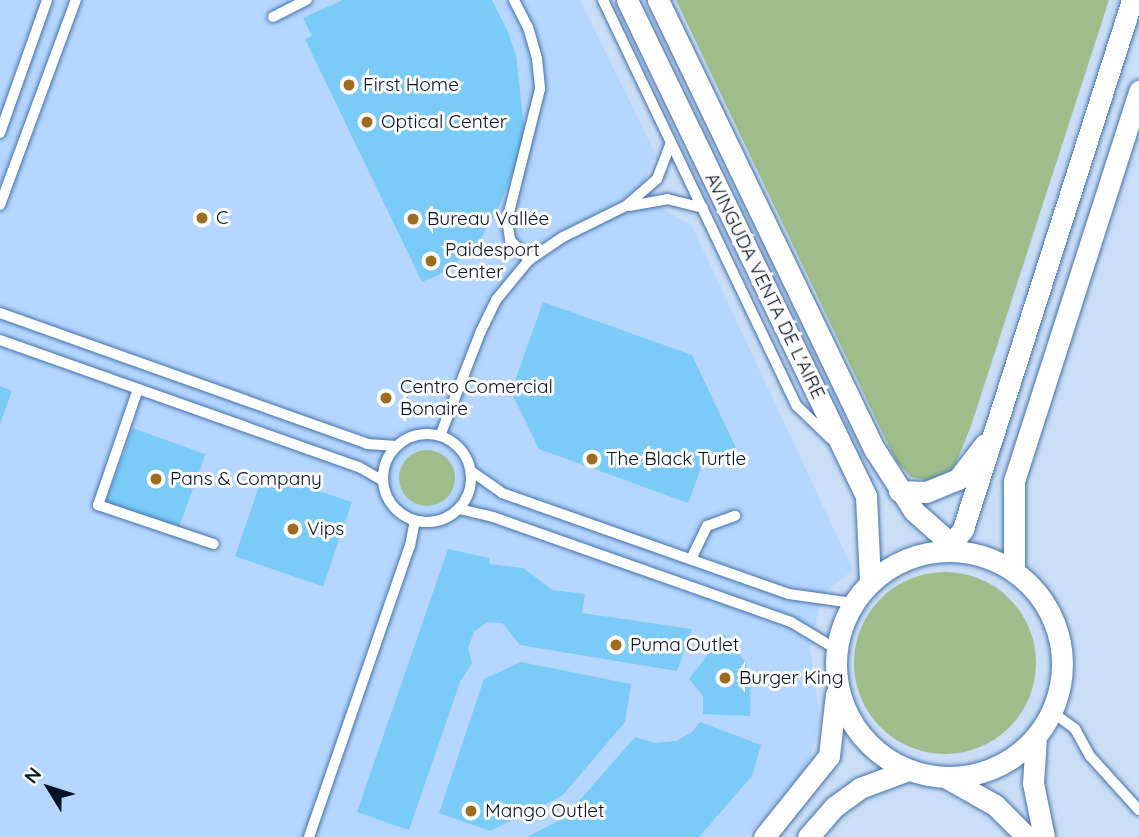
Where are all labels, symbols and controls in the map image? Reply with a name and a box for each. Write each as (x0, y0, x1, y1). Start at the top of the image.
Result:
place label: First Home (363, 74, 459, 96)
marker: First Home (341, 77, 357, 93)
place label: Optical Center (381, 111, 507, 133)
marker: Optical Center (359, 114, 375, 130)
street label: AVINGUDA VENTA DE L'AIRE (700, 169, 830, 403)
place label: C (216, 207, 228, 229)
place label: Bureau Vallée (427, 208, 549, 230)
marker: C (194, 210, 210, 226)
marker: Bureau Vallée (405, 211, 421, 227)
place label: Paidesport Center (445, 239, 540, 283)
marker: Paidesport Center (423, 253, 439, 269)
place label: Centro Comercial Bonaire (400, 376, 553, 420)
marker: Centro Comercial Bonaire (378, 390, 394, 406)
place label: The Black Turtle (606, 448, 746, 470)
marker: The Black Turtle (584, 451, 600, 467)
place label: Pans & Company (170, 468, 322, 490)
marker: Pans & Company (148, 471, 164, 487)
place label: Vips (307, 518, 344, 540)
marker: Vips (285, 521, 301, 537)
place label: Puma Outlet (630, 634, 739, 656)
marker: Puma Outlet (608, 637, 624, 653)
place label: Burger King (739, 667, 844, 689)
marker: Burger King (717, 670, 733, 686)
north arrow (14, 753, 84, 823)
text: N (19, 762, 46, 788)
place label: Mango Outlet (485, 800, 605, 822)
marker: Mango Outlet (463, 803, 479, 819)

